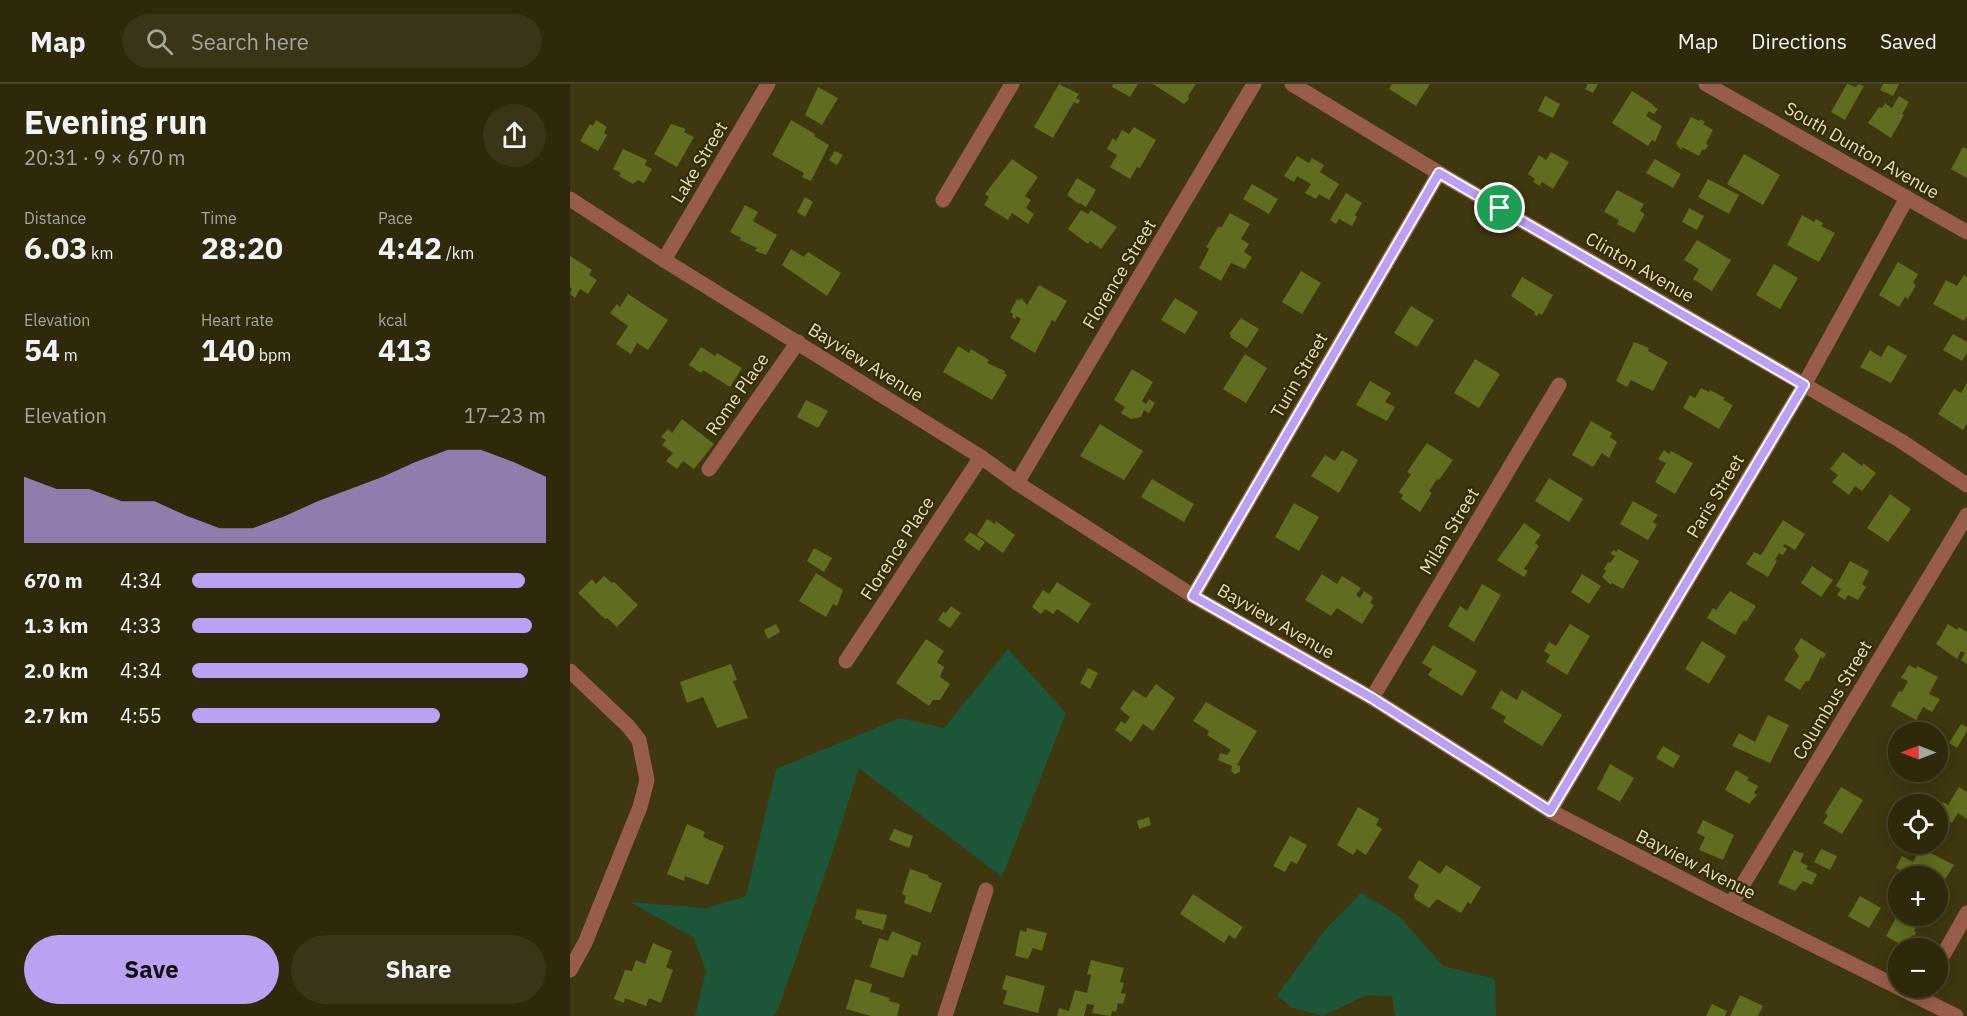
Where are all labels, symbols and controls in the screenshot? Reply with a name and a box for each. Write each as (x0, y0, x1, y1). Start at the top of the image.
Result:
search box (122, 14, 542, 68)
text: Map (30, 23, 86, 60)
icon: search (143, 25, 176, 58)
text: Search here (191, 27, 309, 56)
text: Map (1678, 27, 1718, 55)
text: Directions (1751, 27, 1847, 55)
text: Saved (1880, 27, 1937, 55)
street label: South Dunton Avenue (1780, 96, 1944, 204)
text: Evening run (24, 100, 208, 143)
button: share (483, 104, 546, 167)
street label: Lake Street (666, 117, 732, 207)
text: 20:31 · 9 × 670 m (24, 144, 185, 171)
pin (1474, 182, 1525, 233)
icon: arrive (1483, 191, 1516, 224)
text: Distance (24, 208, 86, 228)
text: Time (201, 208, 237, 228)
text: Pace (378, 208, 413, 228)
street label: Florence Street (1077, 215, 1161, 333)
street label: Clinton Avenue (1582, 227, 1699, 307)
text: 6.03 (24, 228, 87, 267)
text: 28:20 (201, 228, 283, 267)
text: 4:42 (378, 228, 442, 267)
text: km (87, 243, 114, 263)
text: /km (442, 243, 474, 263)
text: Elevation (24, 310, 90, 330)
text: Heart rate (201, 310, 274, 330)
text: kcal (378, 310, 407, 330)
street label: Bayview Avenue (804, 317, 928, 407)
street label: Turin Street (1265, 328, 1333, 422)
text: 54 (24, 330, 60, 369)
text: 140 (201, 330, 255, 369)
text: 413 (378, 330, 432, 369)
text: m (60, 345, 78, 365)
text: bpm (255, 345, 291, 365)
street label: Rome Place (700, 348, 774, 440)
text: Elevation (24, 402, 107, 429)
text: 17–23 m (464, 402, 546, 429)
street label: Paris Street (1681, 450, 1749, 542)
street label: Milan Street (1414, 483, 1484, 579)
street label: Florence Place (855, 492, 939, 604)
text: 670 m (24, 567, 83, 594)
text: 4:34 (120, 567, 162, 594)
street label: Bayview Avenue (1213, 578, 1339, 664)
text: 1.3 km (24, 612, 88, 639)
text: 4:33 (120, 612, 162, 639)
street label: Columbus Street (1787, 636, 1877, 764)
text: 2.0 km (24, 657, 88, 684)
text: 4:34 (120, 657, 162, 684)
text: 2.7 km (24, 702, 88, 729)
text: 4:55 (120, 702, 162, 729)
north arrow (1888, 722, 1948, 782)
map controls (1888, 722, 1948, 998)
button: locate (1888, 794, 1948, 854)
street label: Bayview Avenue (1632, 824, 1760, 904)
button: + (1888, 866, 1948, 926)
button: Save (24, 935, 279, 1004)
button: Share (291, 935, 546, 1004)
button: − (1888, 938, 1948, 998)

